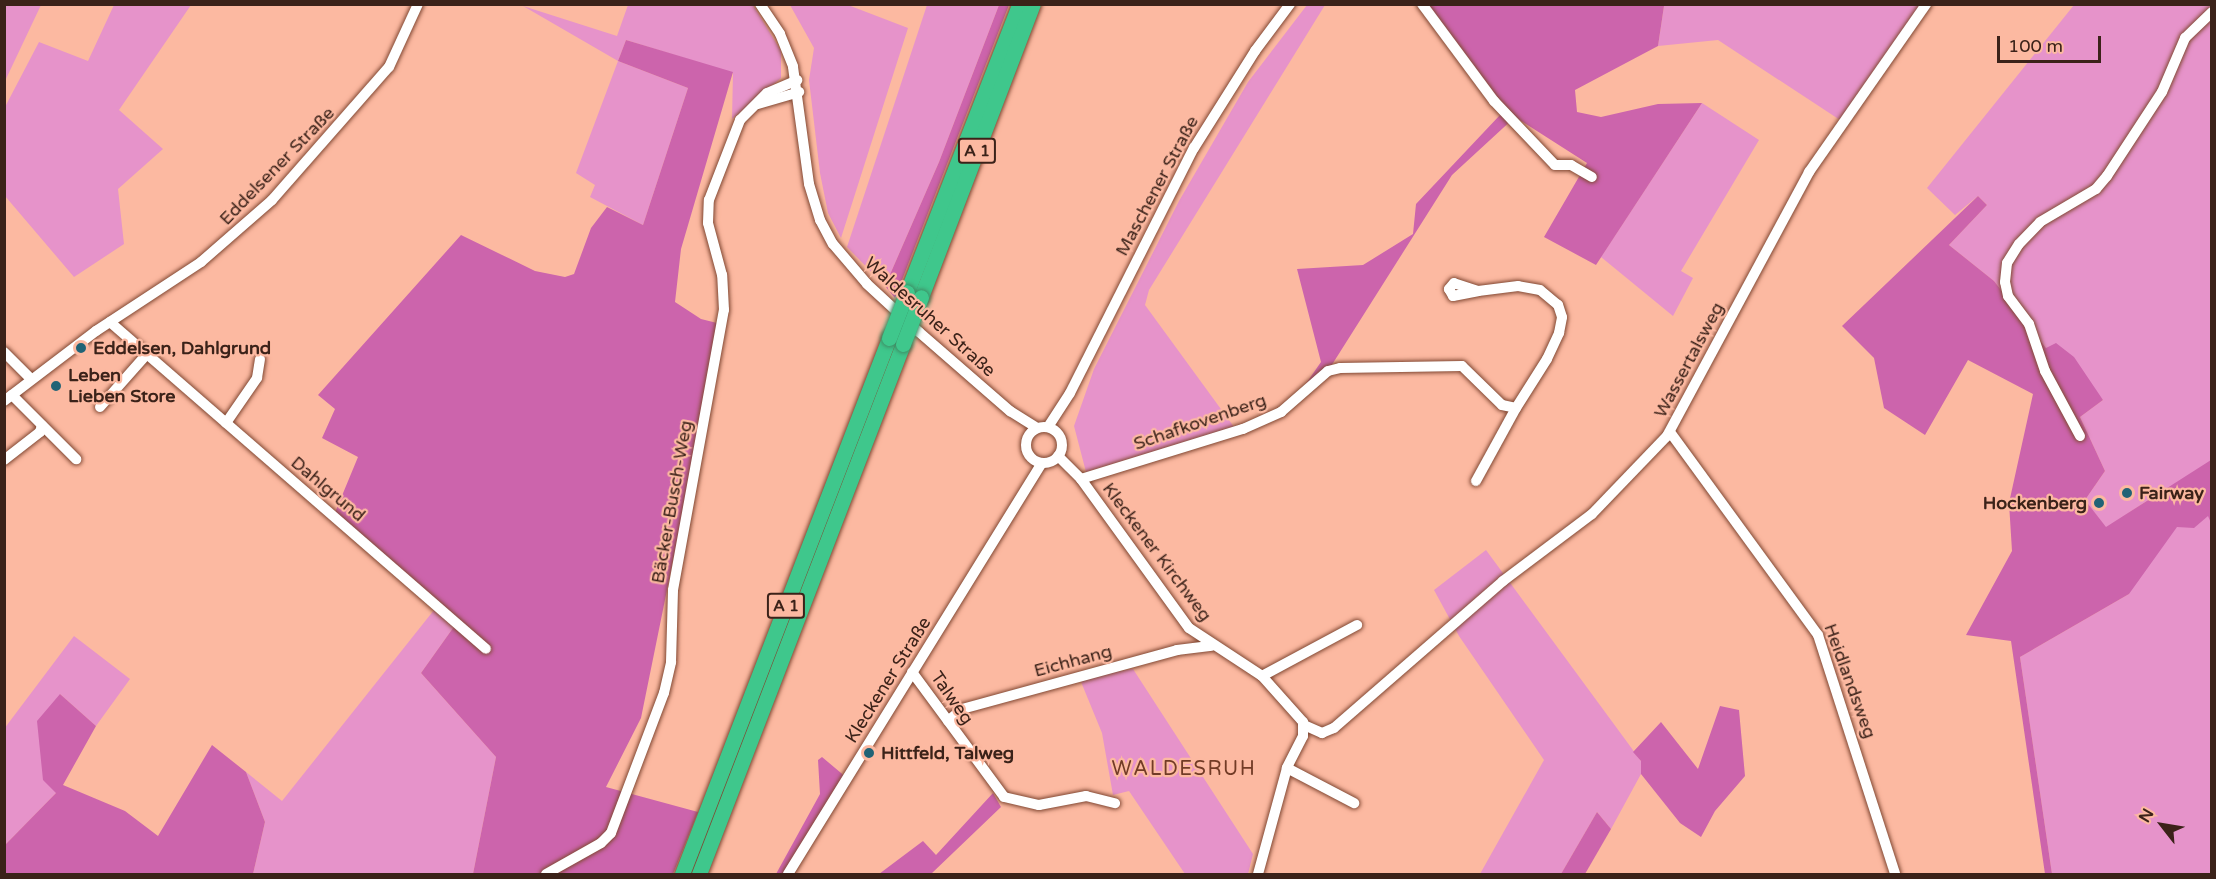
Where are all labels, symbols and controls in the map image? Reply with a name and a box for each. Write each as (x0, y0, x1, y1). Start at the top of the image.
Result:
scale bar (2000, 24, 2104, 62)
text: 100 m (2008, 35, 2063, 57)
street label: Eddelsener Straße (215, 102, 339, 230)
street label: Maschener Straße (1111, 112, 1203, 260)
road number: A 1 (958, 138, 996, 164)
street label: Waldesruher Straße (860, 253, 1000, 381)
street label: Wassertalsweg (1649, 299, 1729, 421)
place label: Eddelsen, Dahlgrund (93, 337, 271, 359)
marker: Eddelsen, Dahlgrund (74, 341, 88, 355)
place label: Leben Lieben Store (68, 365, 175, 407)
marker: Leben Lieben Store (49, 379, 63, 393)
street label: Schafkovenberg (1131, 389, 1269, 455)
street label: Bäcker-Busch-Weg (647, 419, 697, 585)
street label: Dahlgrund (286, 452, 370, 526)
street label: Kleckener Kirchweg (1098, 478, 1216, 626)
place label: Fairway (2139, 482, 2204, 504)
marker: Fairway (2120, 486, 2134, 500)
place label: Hockenberg (1983, 492, 2087, 514)
marker: Hockenberg (2092, 496, 2106, 510)
road number: A 1 (766, 593, 806, 619)
street label: Kleckener Straße (841, 613, 935, 747)
street label: Heidlandsweg (1819, 621, 1881, 741)
street label: Eichhang (1032, 640, 1114, 682)
street label: Talweg (926, 667, 978, 729)
place label: Hittfeld, Talweg (881, 742, 1014, 764)
marker: Hittfeld, Talweg (862, 746, 876, 760)
district label: WALDESRUH (1112, 757, 1256, 781)
north arrow (2132, 795, 2192, 855)
text: N (2135, 805, 2158, 826)

